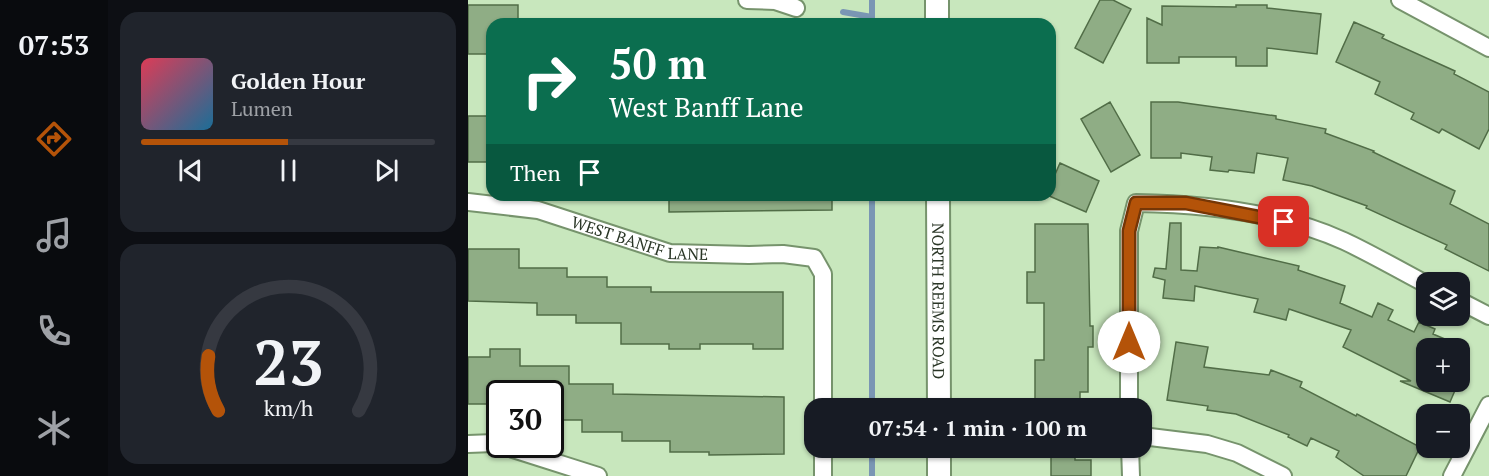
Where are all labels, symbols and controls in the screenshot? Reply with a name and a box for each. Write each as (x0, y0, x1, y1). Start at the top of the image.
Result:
text: 07:53 (19, 27, 89, 63)
text: 50 m (609, 35, 707, 91)
icon: right (510, 42, 588, 120)
text: Golden Hour (231, 66, 365, 95)
text: West Banff Lane (609, 89, 804, 125)
text: Lumen (231, 95, 293, 122)
icon: directions (33, 118, 75, 160)
icon: previous (174, 154, 207, 187)
icon: pause (272, 154, 305, 187)
icon: next (370, 154, 403, 187)
icon: arrive (573, 156, 606, 189)
text: Then (510, 158, 561, 187)
pin (1258, 196, 1309, 247)
icon: arrive (1267, 205, 1300, 238)
street label: WEST BANFF LANE (569, 211, 709, 265)
icon: music (33, 214, 75, 256)
street label: NORTH REEMS ROAD (927, 223, 950, 379)
map controls (1416, 272, 1470, 458)
button: layers (1416, 272, 1470, 326)
icon: phone (33, 310, 75, 352)
position arrow (1097, 310, 1161, 374)
text: 23 (253, 320, 323, 403)
button: + (1416, 338, 1470, 392)
speed limit sign: 30 (486, 380, 564, 458)
text: km/h (263, 394, 313, 422)
button: − (1416, 404, 1470, 458)
icon: climate (33, 407, 75, 449)
text: 07:54 · 1 min · 100 m (869, 413, 1087, 442)

